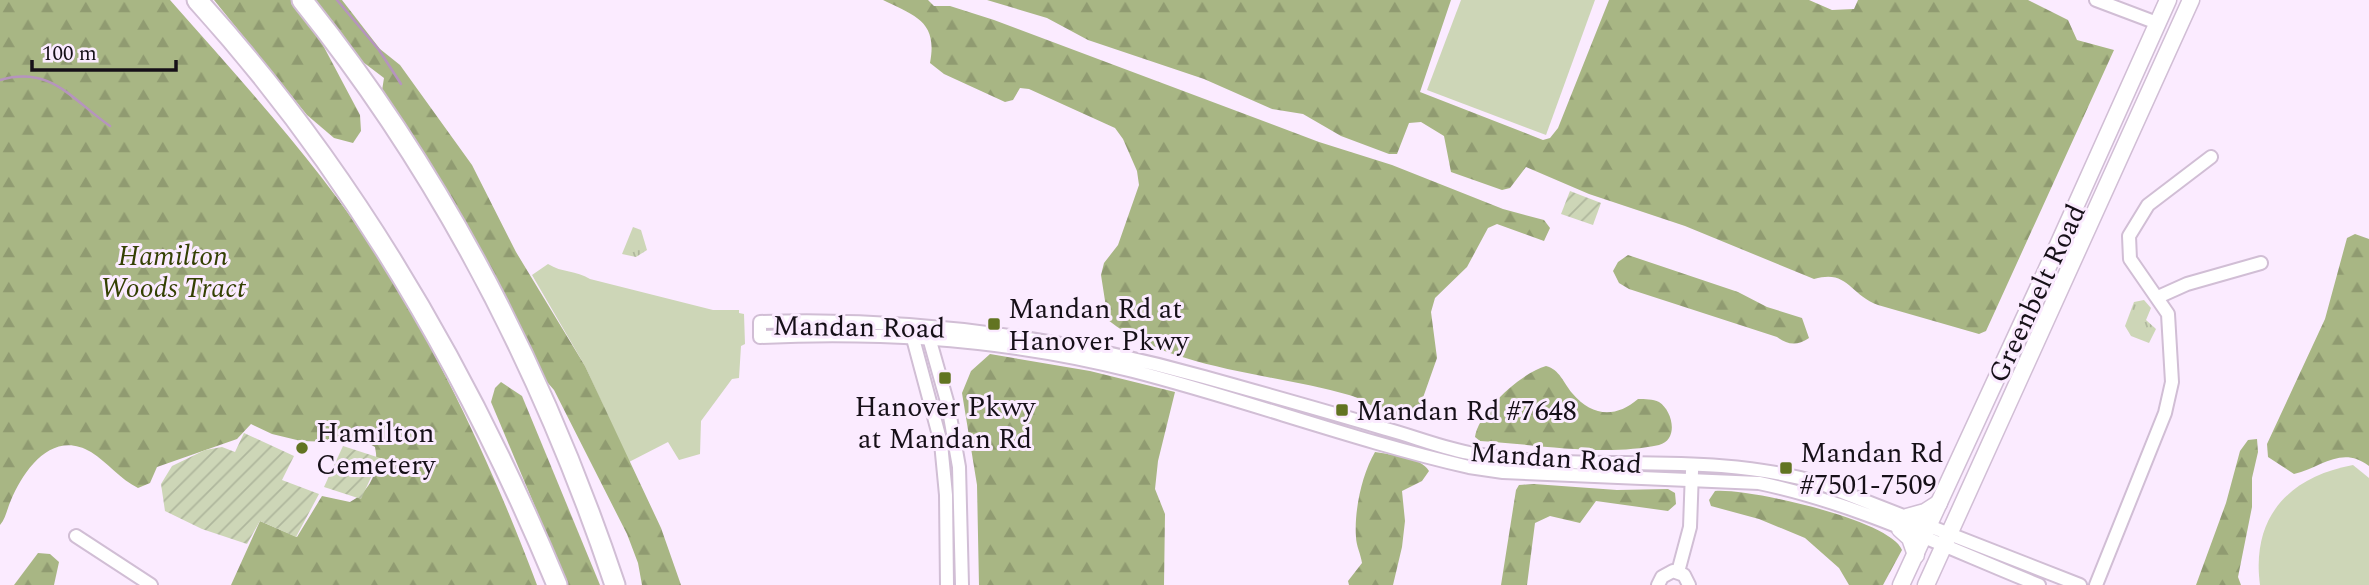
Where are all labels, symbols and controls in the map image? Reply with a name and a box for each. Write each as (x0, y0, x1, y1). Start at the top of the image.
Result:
scale bar (32, 28, 175, 72)
text: 100 m (42, 38, 97, 70)
street label: Greenbelt Road (1977, 197, 2098, 390)
park label: Hamilton Woods Tract (100, 235, 247, 310)
place label: Mandan Rd at Hanover Pkwy (1008, 288, 1190, 363)
street label: Mandan Road (772, 304, 946, 351)
marker: Mandan Rd at Hanover Pkwy (986, 316, 1002, 332)
marker: Hanover Pkwy at Mandan Rd (937, 370, 953, 386)
place label: Hanover Pkwy at Mandan Rd (855, 386, 1037, 461)
place label: Mandan Rd #7648 (1356, 390, 1577, 433)
marker: Mandan Rd #7648 (1334, 402, 1350, 418)
place label: Hamilton Cemetery (316, 412, 437, 487)
street label: Mandan Road (1468, 431, 1643, 486)
place label: Mandan Rd #7501-7509 (1800, 432, 1944, 507)
marker: Hamilton Cemetery (294, 440, 310, 456)
marker: Mandan Rd #7501-7509 (1778, 460, 1794, 476)

